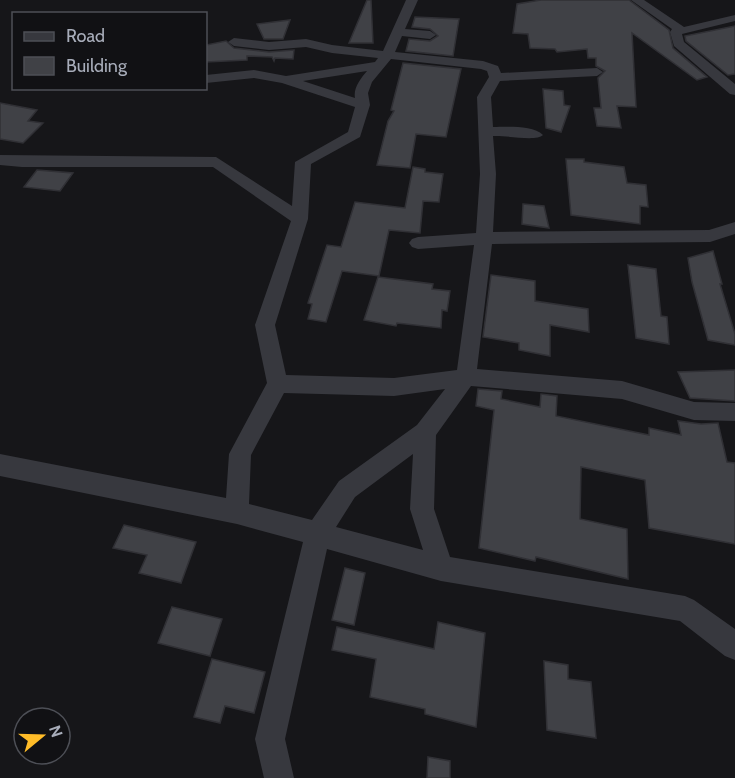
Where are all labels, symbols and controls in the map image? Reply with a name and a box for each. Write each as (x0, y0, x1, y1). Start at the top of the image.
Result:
legend (12, 12, 207, 90)
text: Road (66, 25, 105, 47)
text: Building (66, 55, 128, 77)
north arrow (12, 706, 72, 766)
text: N (45, 723, 67, 740)

